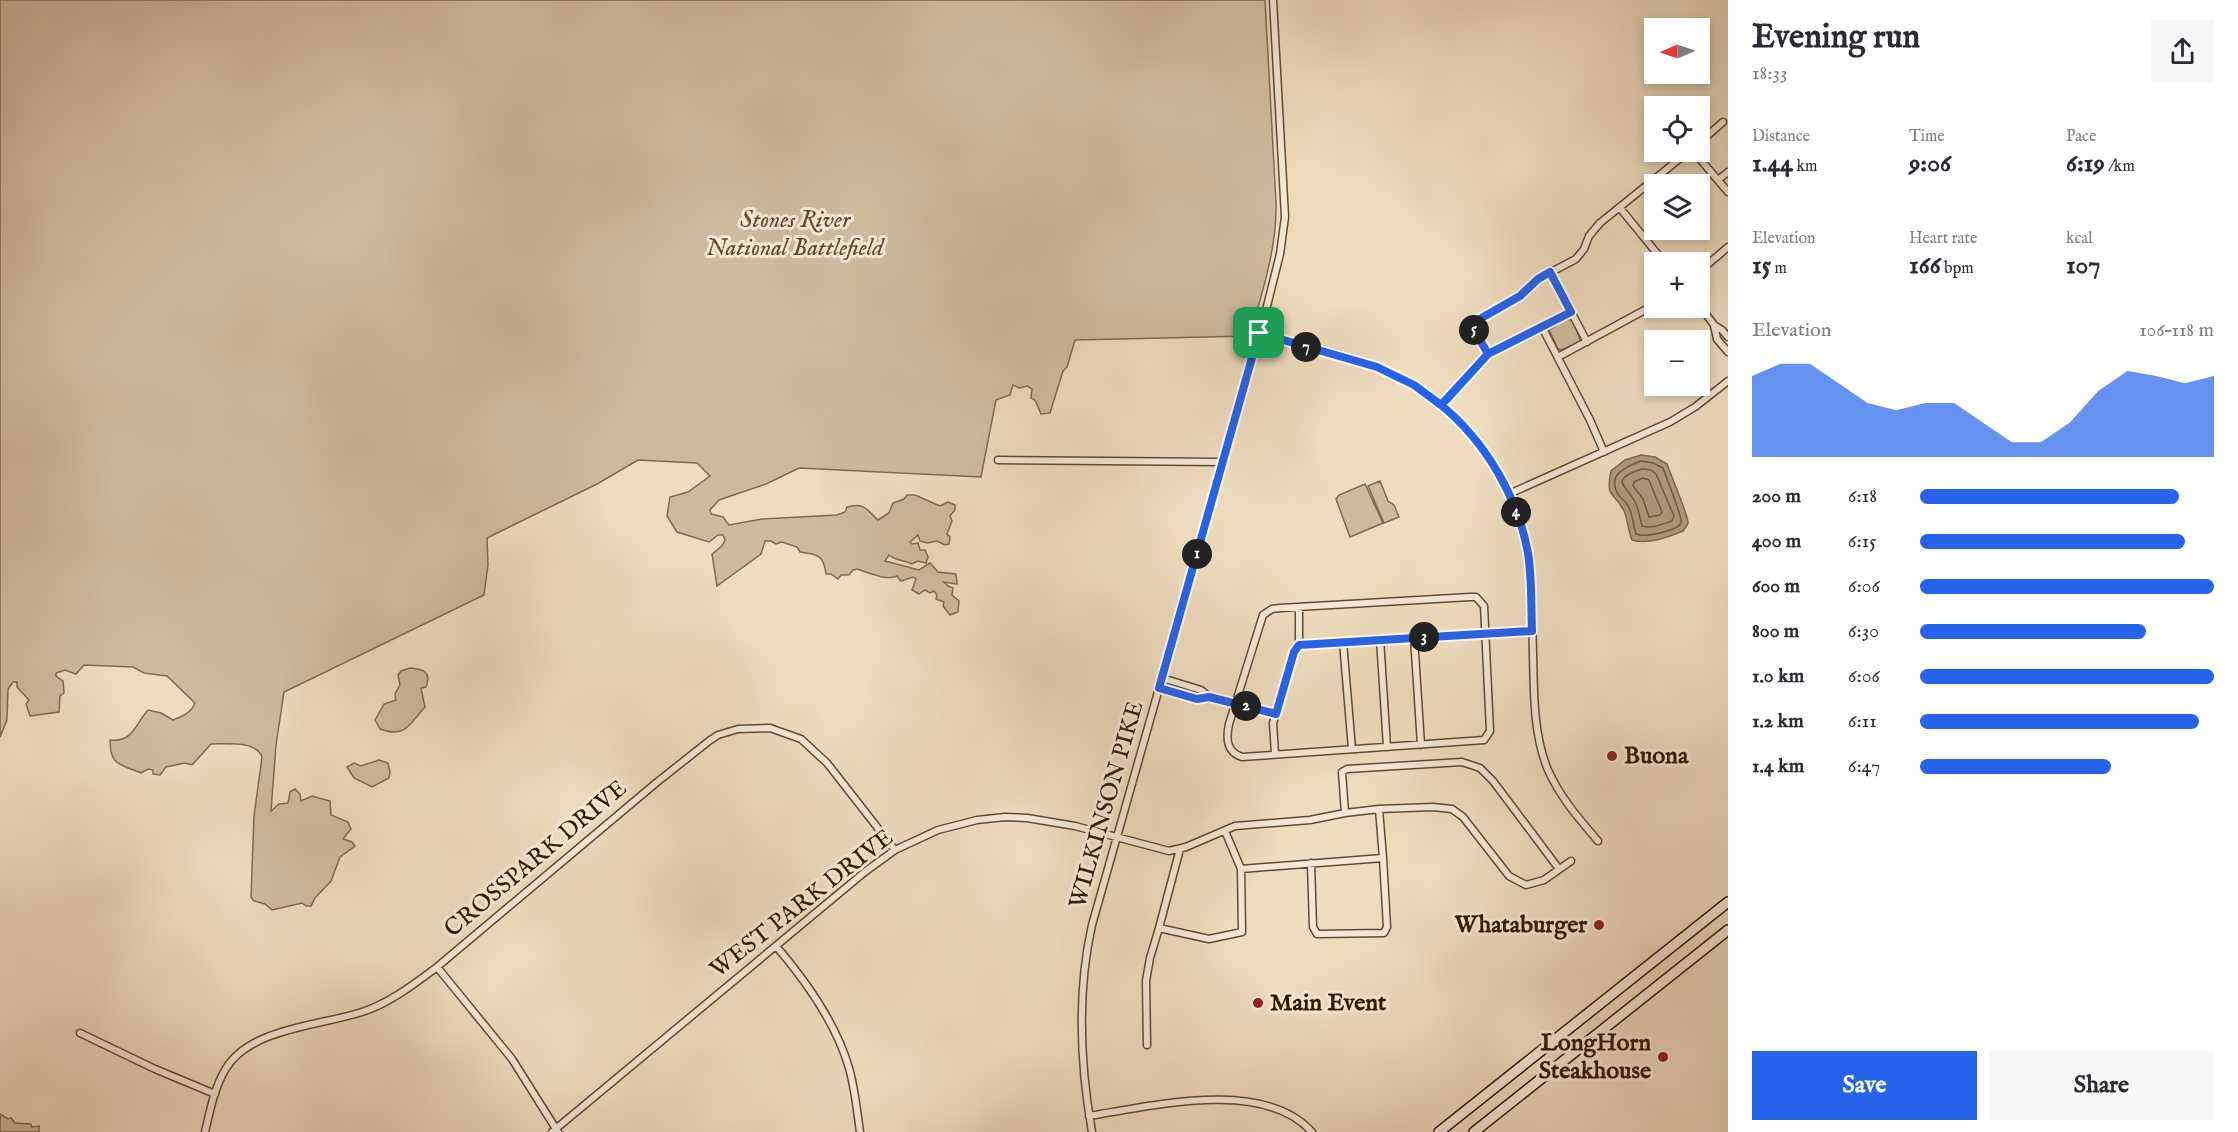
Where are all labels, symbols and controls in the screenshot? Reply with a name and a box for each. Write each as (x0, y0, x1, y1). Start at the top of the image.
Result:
text: Evening run (1752, 17, 1920, 59)
north arrow (1644, 18, 1710, 84)
map controls (1644, 18, 1710, 396)
button: share (2151, 20, 2214, 83)
text: 18:33 (1752, 61, 1788, 86)
button: locate (1644, 96, 1710, 162)
text: Distance (1752, 127, 1810, 147)
text: Time (1909, 127, 1945, 147)
text: Pace (2066, 127, 2096, 147)
text: 1.44 (1752, 147, 1793, 180)
text: 9:06 (1909, 147, 1951, 180)
text: 6:19 (2066, 147, 2105, 180)
text: km (1793, 157, 1817, 177)
text: /km (2105, 157, 2135, 177)
button: layers (1644, 174, 1710, 240)
park label: Stones River National Battlefield (706, 205, 885, 264)
text: Elevation (1752, 229, 1815, 249)
text: Heart rate (1909, 229, 1977, 249)
text: kcal (2066, 229, 2093, 249)
text: 15 (1752, 249, 1771, 282)
text: 166 (1909, 249, 1941, 282)
text: 107 (2066, 249, 2101, 282)
button: + (1644, 252, 1710, 318)
text: m (1771, 259, 1787, 279)
text: bpm (1941, 259, 1974, 279)
pin (1233, 307, 1284, 358)
pin: 5 (1459, 315, 1489, 345)
icon: arrive (1242, 316, 1275, 349)
text: Elevation (1752, 318, 1831, 343)
text: 106–118 m (2139, 318, 2214, 343)
text: 5 (1471, 320, 1477, 340)
button: − (1644, 330, 1710, 396)
pin: 7 (1291, 332, 1321, 362)
text: 7 (1302, 337, 1310, 357)
text: 200 m (1752, 484, 1801, 509)
text: 6:18 (1848, 484, 1877, 509)
pin: 4 (1501, 497, 1531, 527)
text: 4 (1512, 502, 1520, 522)
text: 400 m (1752, 529, 1801, 554)
text: 6:15 (1848, 529, 1876, 554)
pin: 1 (1182, 539, 1212, 569)
text: 1 (1194, 544, 1200, 564)
text: 600 m (1752, 574, 1800, 599)
text: 6:06 (1848, 574, 1880, 599)
text: 800 m (1752, 619, 1799, 644)
text: 6:30 (1848, 619, 1879, 644)
pin: 3 (1409, 622, 1439, 652)
text: 3 (1421, 627, 1427, 647)
text: 1.0 km (1752, 664, 1804, 689)
text: 6:06 (1848, 664, 1880, 689)
pin: 2 (1231, 691, 1261, 721)
text: 2 (1242, 696, 1250, 716)
street label: WILKINSON PIKE (1063, 698, 1151, 912)
text: 1.2 km (1752, 709, 1804, 734)
text: 6:11 (1848, 709, 1877, 734)
place label: Buona (1624, 741, 1689, 772)
marker: Buona (1605, 749, 1619, 763)
text: 1.4 km (1752, 754, 1804, 779)
text: 6:47 (1848, 754, 1880, 779)
street label: CROSSPARK DRIVE (438, 773, 634, 945)
street label: WEST PARK DRIVE (704, 823, 900, 985)
place label: Whataburger (1453, 910, 1587, 941)
marker: Whataburger (1592, 918, 1606, 932)
place label: Main Event (1270, 988, 1387, 1019)
marker: Main Event (1251, 996, 1265, 1010)
place label: LongHorn Steakhouse (1539, 1028, 1651, 1087)
marker: LongHorn Steakhouse (1656, 1050, 1670, 1064)
button: Save (1752, 1051, 1977, 1120)
button: Share (1989, 1051, 2214, 1120)

